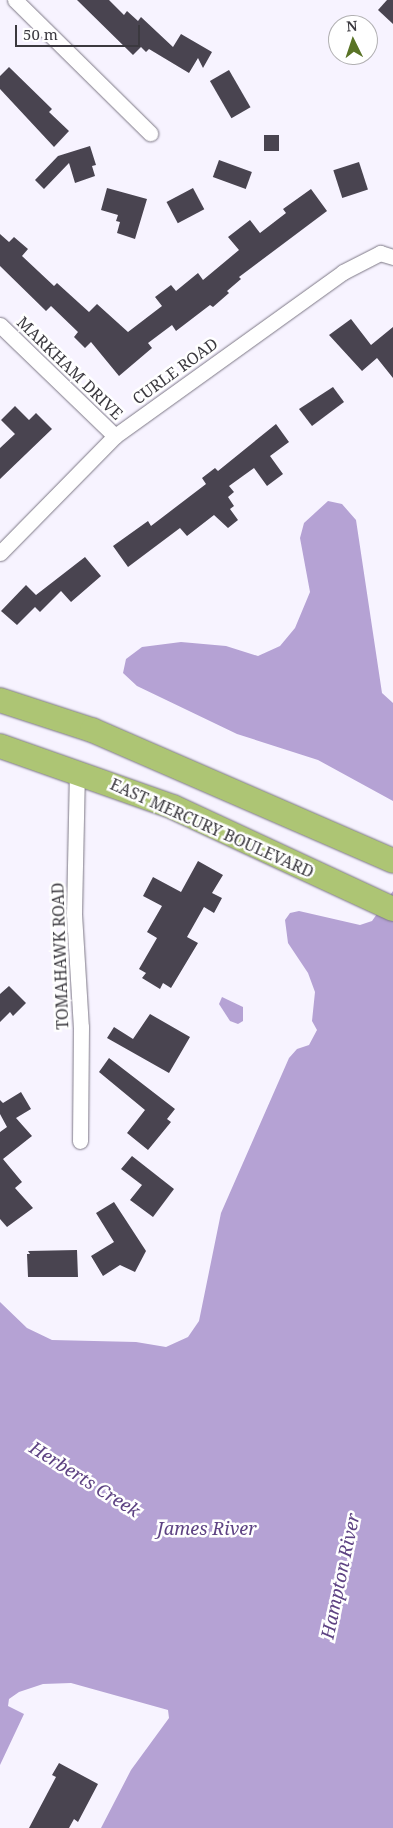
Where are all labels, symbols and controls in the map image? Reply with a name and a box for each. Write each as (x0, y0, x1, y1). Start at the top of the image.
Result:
scale bar (18, 15, 142, 47)
north arrow (328, 15, 378, 65)
text: N (346, 16, 358, 35)
text: 50 m (23, 24, 58, 44)
street label: MARKHAM DRIVE (13, 313, 127, 423)
street label: CURLE ROAD (129, 334, 221, 408)
street label: EAST MERCURY BOULEVARD (107, 774, 317, 882)
street label: TOMAHAWK ROAD (48, 882, 72, 1030)
water label: Herberts Creek (26, 1436, 144, 1522)
water label: Hampton River (316, 1511, 364, 1641)
water label: James River (157, 1517, 257, 1539)

